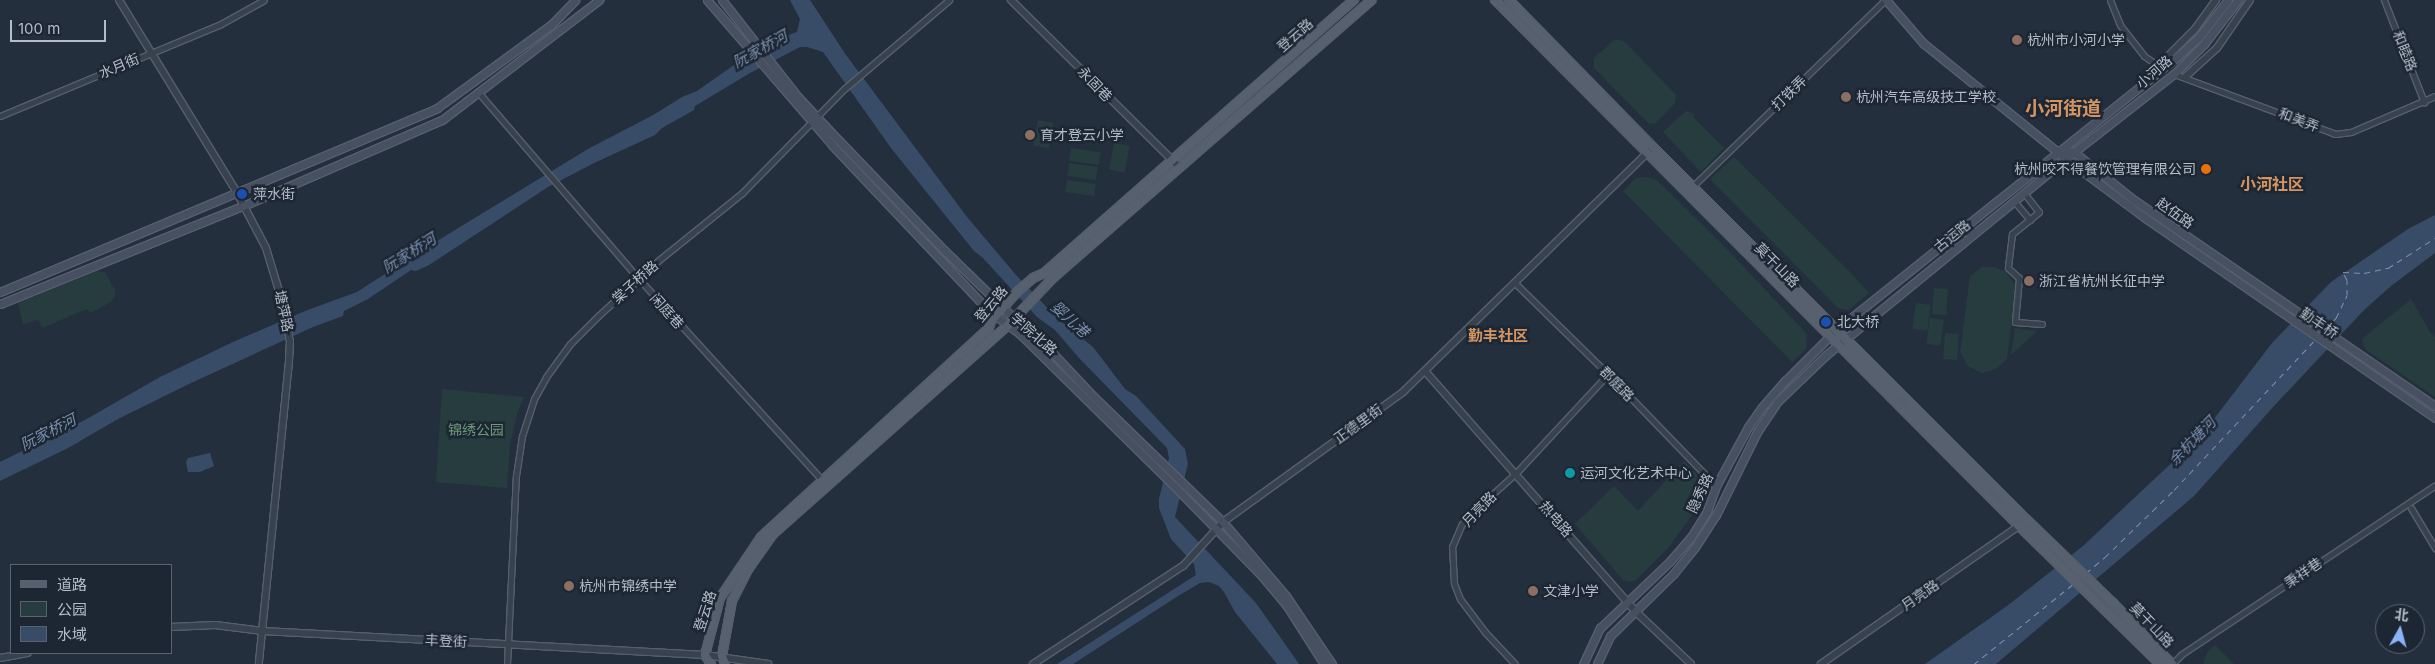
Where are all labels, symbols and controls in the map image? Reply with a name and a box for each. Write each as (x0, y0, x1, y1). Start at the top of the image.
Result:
scale bar (12, 10, 109, 42)
street label: 登云路 (1274, 15, 1316, 55)
text: 100 m (18, 19, 60, 38)
water label: 阮家桥河 (729, 27, 791, 71)
street label: 和睦路 (2389, 28, 2421, 74)
place label: 杭州市小河小学 (2027, 32, 2125, 48)
marker: 杭州市小河小学 (2011, 34, 2023, 46)
street label: 水月街 (96, 50, 142, 82)
street label: 小河路 (2133, 52, 2175, 92)
street label: 永固巷 (1074, 63, 1116, 105)
street label: 打铁弄 (1768, 72, 1810, 114)
place label: 杭州汽车高级技工学校 (1856, 89, 1996, 105)
marker: 杭州汽车高级技工学校 (1840, 91, 1852, 103)
district label: 小河街道 (2025, 98, 2101, 120)
street label: 和美弄 (2276, 105, 2322, 135)
place label: 育才登云小学 (1040, 127, 1124, 143)
marker: 育才登云小学 (1024, 129, 1036, 141)
place label: 杭州咬不得餐饮管理有限公司 (2014, 161, 2196, 177)
marker: 杭州咬不得餐饮管理有限公司 (2200, 163, 2212, 175)
district label: 小河社区 (2240, 174, 2304, 194)
place label: 萍水街 (253, 186, 295, 202)
marker: 萍水街 (235, 187, 249, 201)
street label: 赵伍路 (2153, 194, 2197, 232)
street label: 古运路 (1930, 216, 1974, 256)
water label: 阮家桥河 (379, 229, 439, 277)
street label: 莫干山路 (1751, 239, 1803, 291)
street label: 棠子桥路 (609, 257, 661, 307)
place label: 浙江省杭州长征中学 (2039, 273, 2165, 289)
marker: 浙江省杭州长征中学 (2023, 275, 2035, 287)
street label: 登云路 (971, 283, 1011, 325)
street label: 塘萍路 (271, 289, 297, 333)
street label: 闲庭巷 (647, 290, 687, 332)
water label: 婴儿港 (1047, 297, 1093, 341)
street label: 勤丰桥 (2297, 304, 2341, 342)
street label: 学院北路 (1007, 309, 1061, 359)
place label: 北大桥 (1837, 314, 1879, 330)
marker: 北大桥 (1819, 315, 1833, 329)
district label: 勤丰社区 (1468, 327, 1528, 345)
street label: 郡庭路 (1596, 363, 1638, 405)
street label: 正德里街 (1330, 401, 1386, 447)
water label: 阮家桥河 (17, 410, 79, 454)
water label: 余杭塘河 (2165, 413, 2219, 469)
park label: 锦绣公园 (448, 422, 504, 438)
place label: 运河文化艺术中心 (1580, 465, 1692, 481)
marker: 运河文化艺术中心 (1564, 467, 1576, 479)
street label: 隐秀路 (1684, 470, 1716, 516)
street label: 月亮路 (1458, 488, 1500, 530)
street label: 热电路 (1536, 498, 1576, 540)
street label: 秉祥巷 (2281, 554, 2325, 592)
legend (10, 564, 172, 654)
text: 道路 (57, 575, 87, 594)
street label: 月亮路 (1898, 576, 1942, 614)
place label: 杭州市锦绣中学 (579, 578, 677, 594)
marker: 杭州市锦绣中学 (563, 580, 575, 592)
place label: 文津小学 (1543, 583, 1599, 599)
marker: 文津小学 (1527, 585, 1539, 597)
street label: 登云路 (691, 588, 719, 634)
street label: 莫干山路 (2127, 599, 2177, 651)
text: 公园 (57, 600, 87, 619)
north arrow (2375, 604, 2425, 654)
text: 北 (2394, 605, 2410, 624)
text: 水域 (57, 625, 87, 644)
street label: 丰登街 (425, 632, 467, 650)

